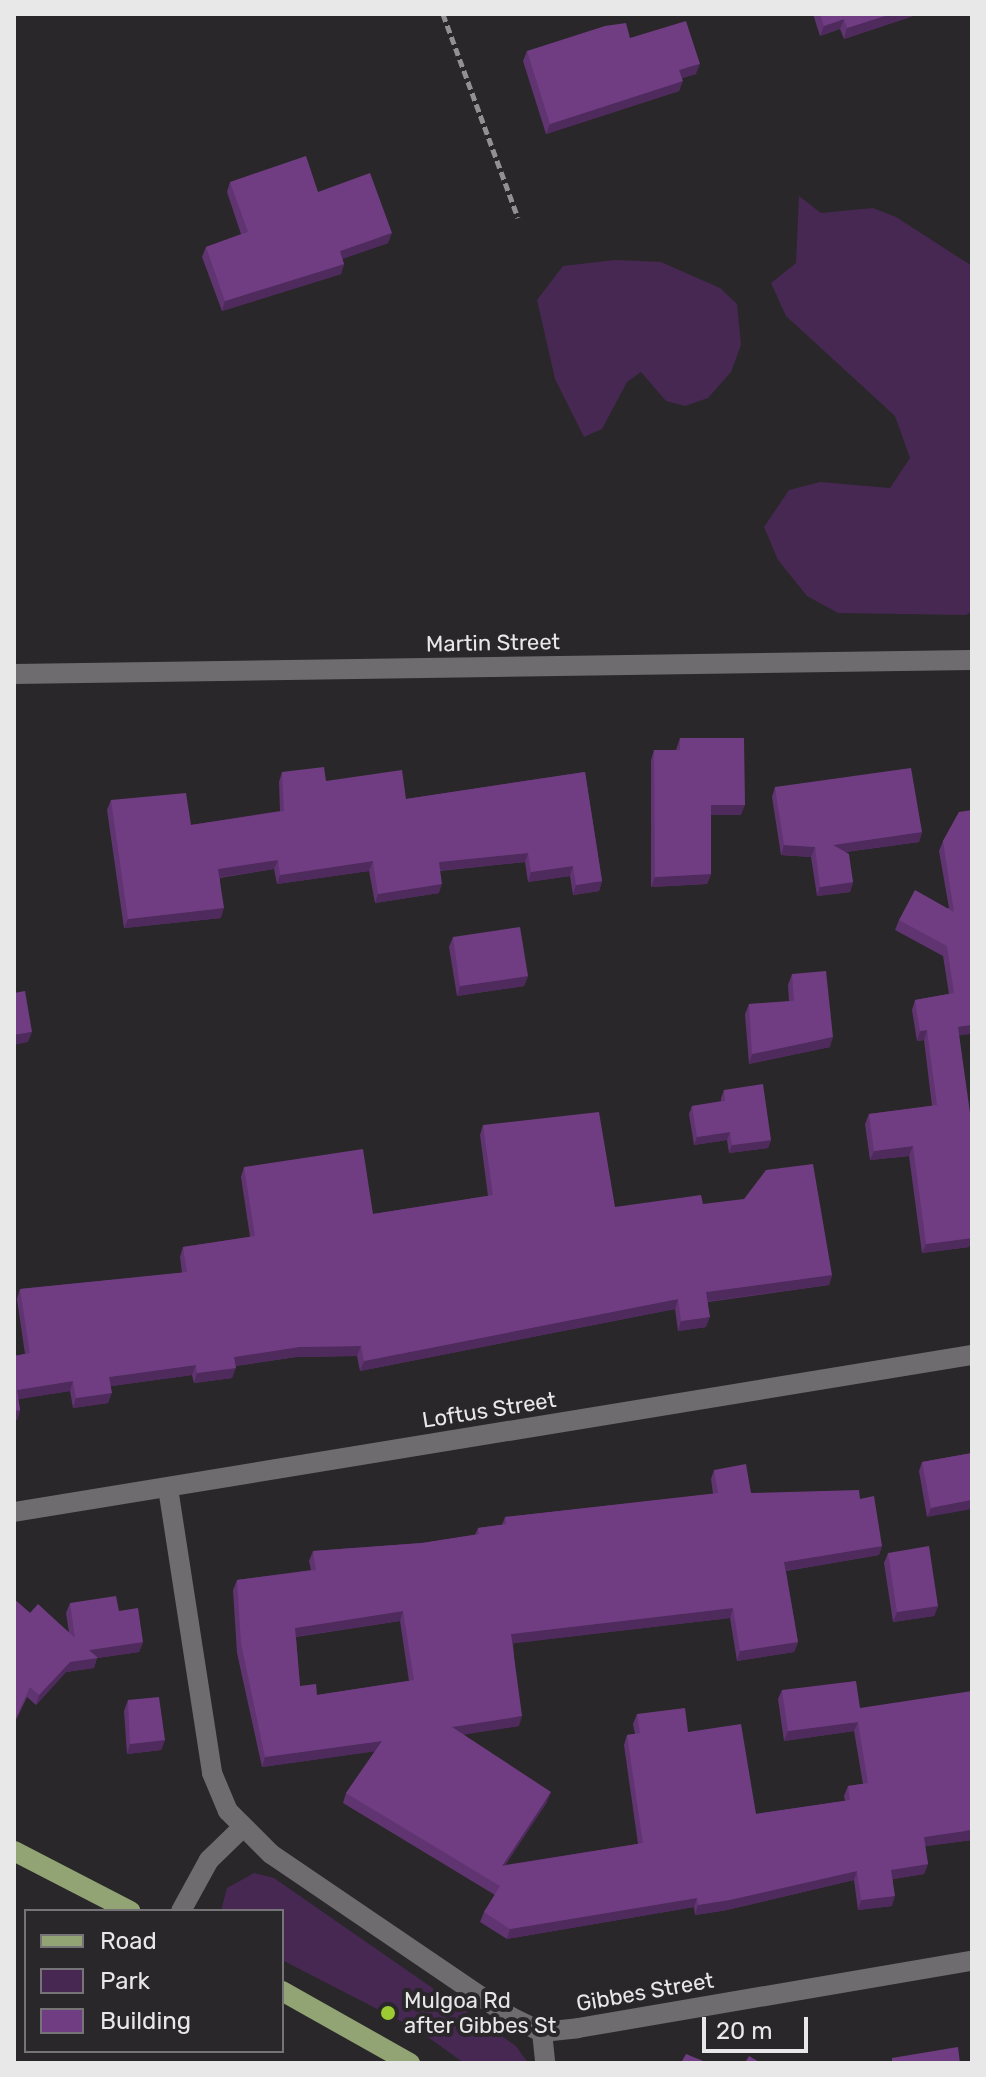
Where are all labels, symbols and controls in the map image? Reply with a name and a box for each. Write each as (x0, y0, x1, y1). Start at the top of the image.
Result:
street label: Martin Street (426, 629, 560, 657)
street label: Loftus Street (420, 1386, 558, 1434)
legend (24, 1909, 284, 2053)
text: Road (100, 1927, 157, 1955)
text: Park (100, 1967, 150, 1995)
street label: Gibbes Street (574, 1967, 716, 2017)
place label: Mulgoa Rd after Gibbes St (404, 1987, 557, 2038)
scale bar (706, 2001, 812, 2051)
marker: Mulgoa Rd after Gibbes St (379, 2004, 397, 2022)
text: Building (100, 2007, 191, 2035)
text: 20 m (716, 2017, 773, 2045)

